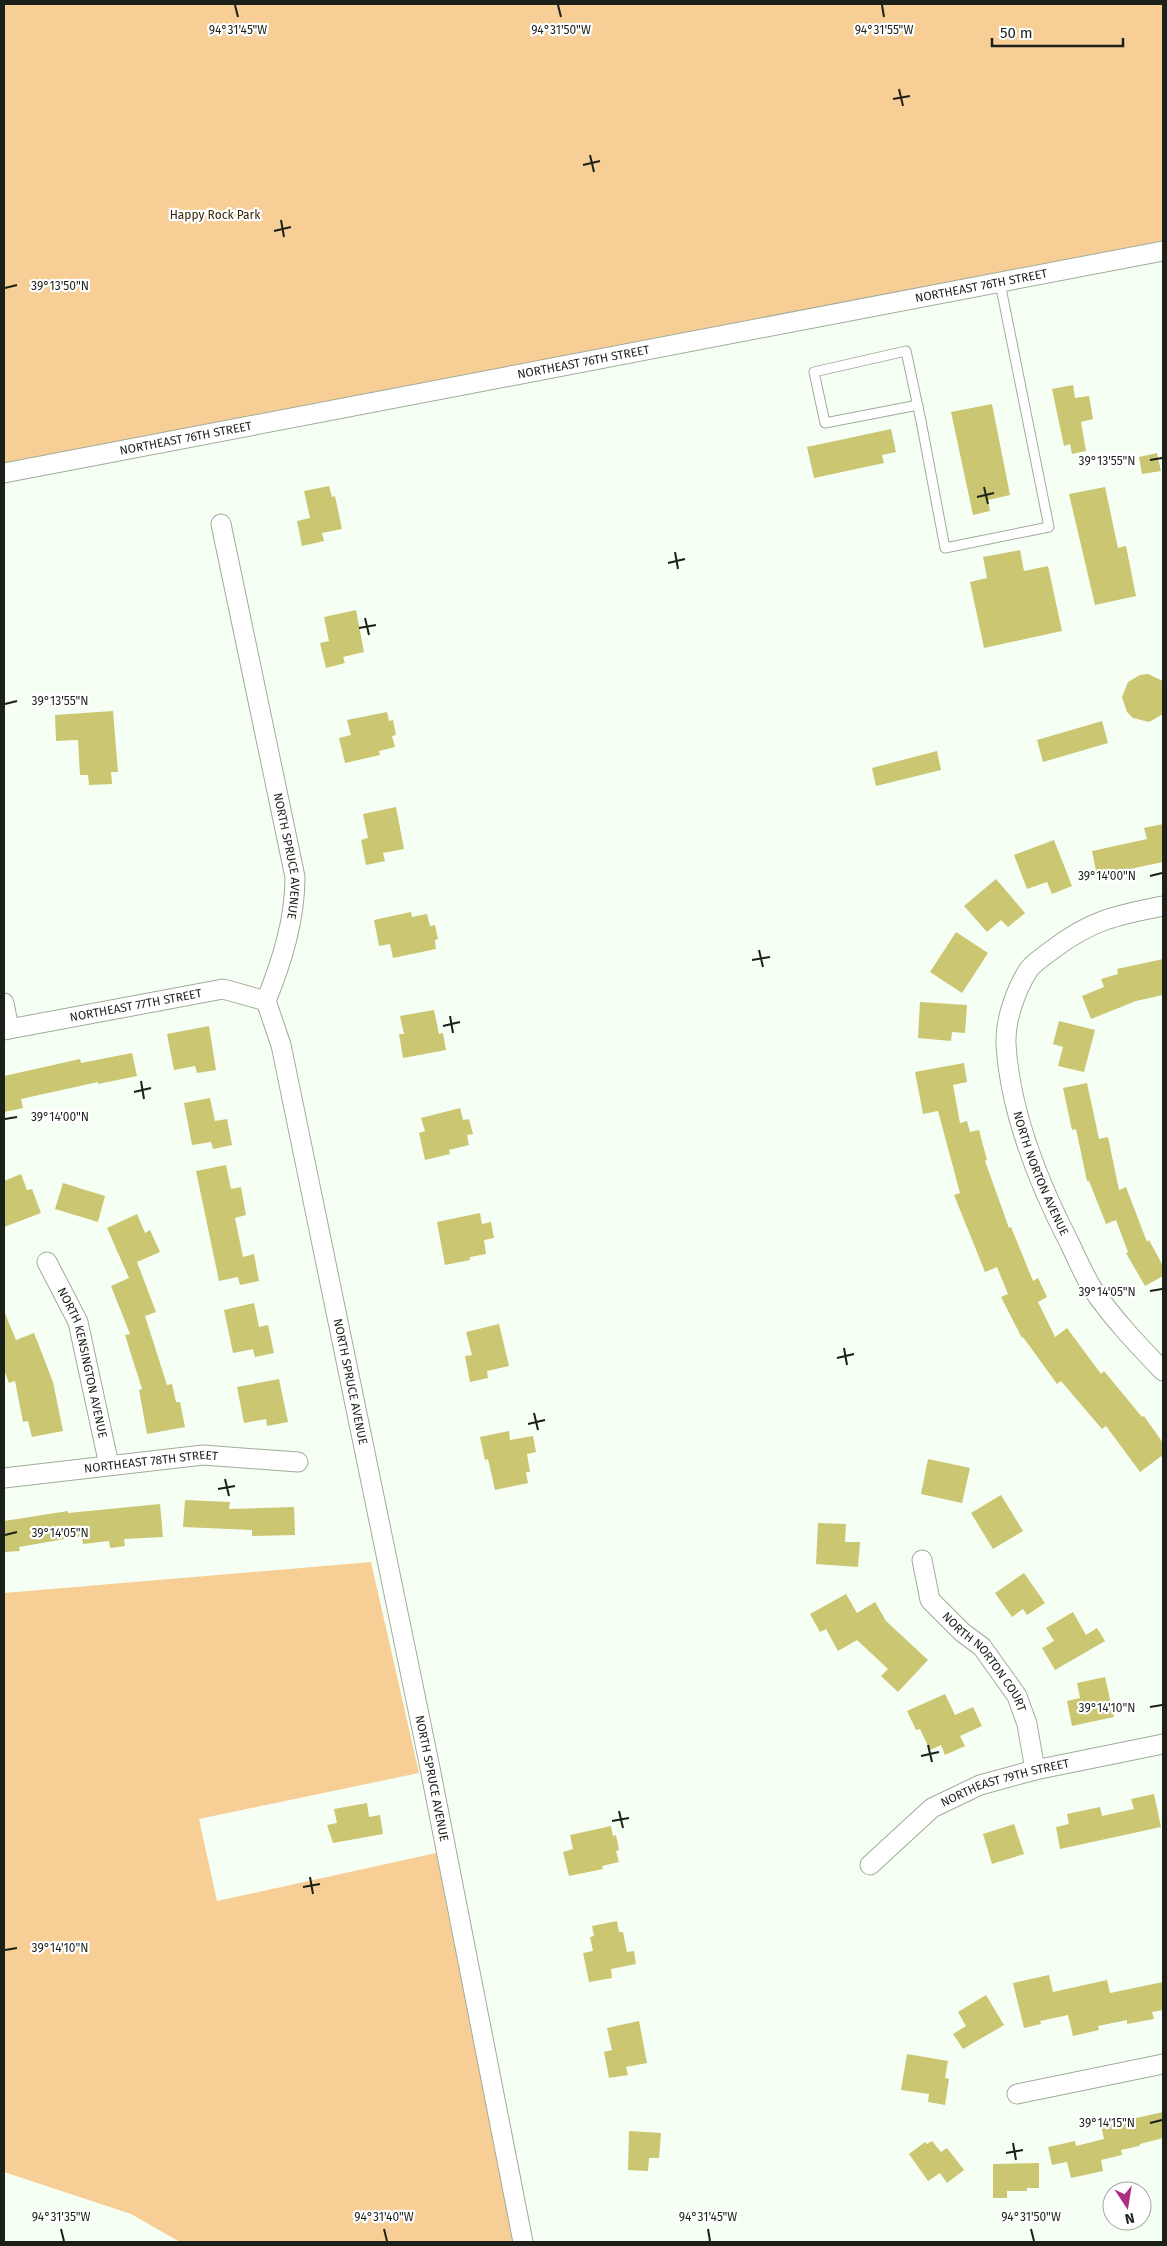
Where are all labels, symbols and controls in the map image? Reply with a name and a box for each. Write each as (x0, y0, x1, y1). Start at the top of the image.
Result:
scale bar (992, 15, 1123, 47)
text: 94°31'45"W (209, 23, 267, 37)
text: 94°31'50"W (531, 23, 591, 37)
text: 94°31'55"W (855, 23, 913, 37)
text: 50 m (1000, 24, 1033, 42)
park label: Happy Rock Park (170, 208, 261, 222)
street label: NORTHEAST 76TH STREET (914, 266, 1049, 305)
text: 39°13'50"N (31, 279, 89, 293)
street label: NORTHEAST 76TH STREET (516, 342, 651, 382)
street label: NORTHEAST 76TH STREET (118, 419, 254, 458)
text: 39°13'55"N (1079, 454, 1135, 468)
text: 39°13'55"N (32, 694, 88, 708)
street label: NORTH SPRUCE AVENUE (271, 791, 302, 921)
text: 39°14'00"N (1078, 869, 1136, 883)
street label: NORTHEAST 77TH STREET (69, 986, 204, 1025)
text: 39°14'00"N (31, 1110, 89, 1124)
street label: NORTH NORTON AVENUE (1010, 1110, 1072, 1238)
street label: NORTH KENSINGTON AVENUE (54, 1285, 110, 1439)
text: 39°14'05"N (1078, 1285, 1136, 1299)
street label: NORTH SPRUCE AVENUE (331, 1317, 370, 1446)
street label: NORTHEAST 78TH STREET (83, 1448, 219, 1476)
text: 39°14'05"N (31, 1526, 89, 1540)
street label: NORTH NORTON COURT (939, 1609, 1029, 1714)
text: 39°14'10"N (1079, 1701, 1135, 1715)
street label: NORTH SPRUCE AVENUE (412, 1714, 451, 1843)
street label: NORTHEAST 79TH STREET (938, 1756, 1071, 1810)
text: 39°14'10"N (32, 1941, 88, 1955)
text: 39°14'15"N (1079, 2116, 1135, 2130)
north arrow (1102, 2181, 1152, 2231)
text: N (1123, 2209, 1136, 2228)
text: 94°31'35"W (32, 2210, 90, 2224)
text: 94°31'40"W (354, 2210, 414, 2224)
text: 94°31'45"W (679, 2210, 737, 2224)
text: 94°31'50"W (1001, 2210, 1061, 2224)

